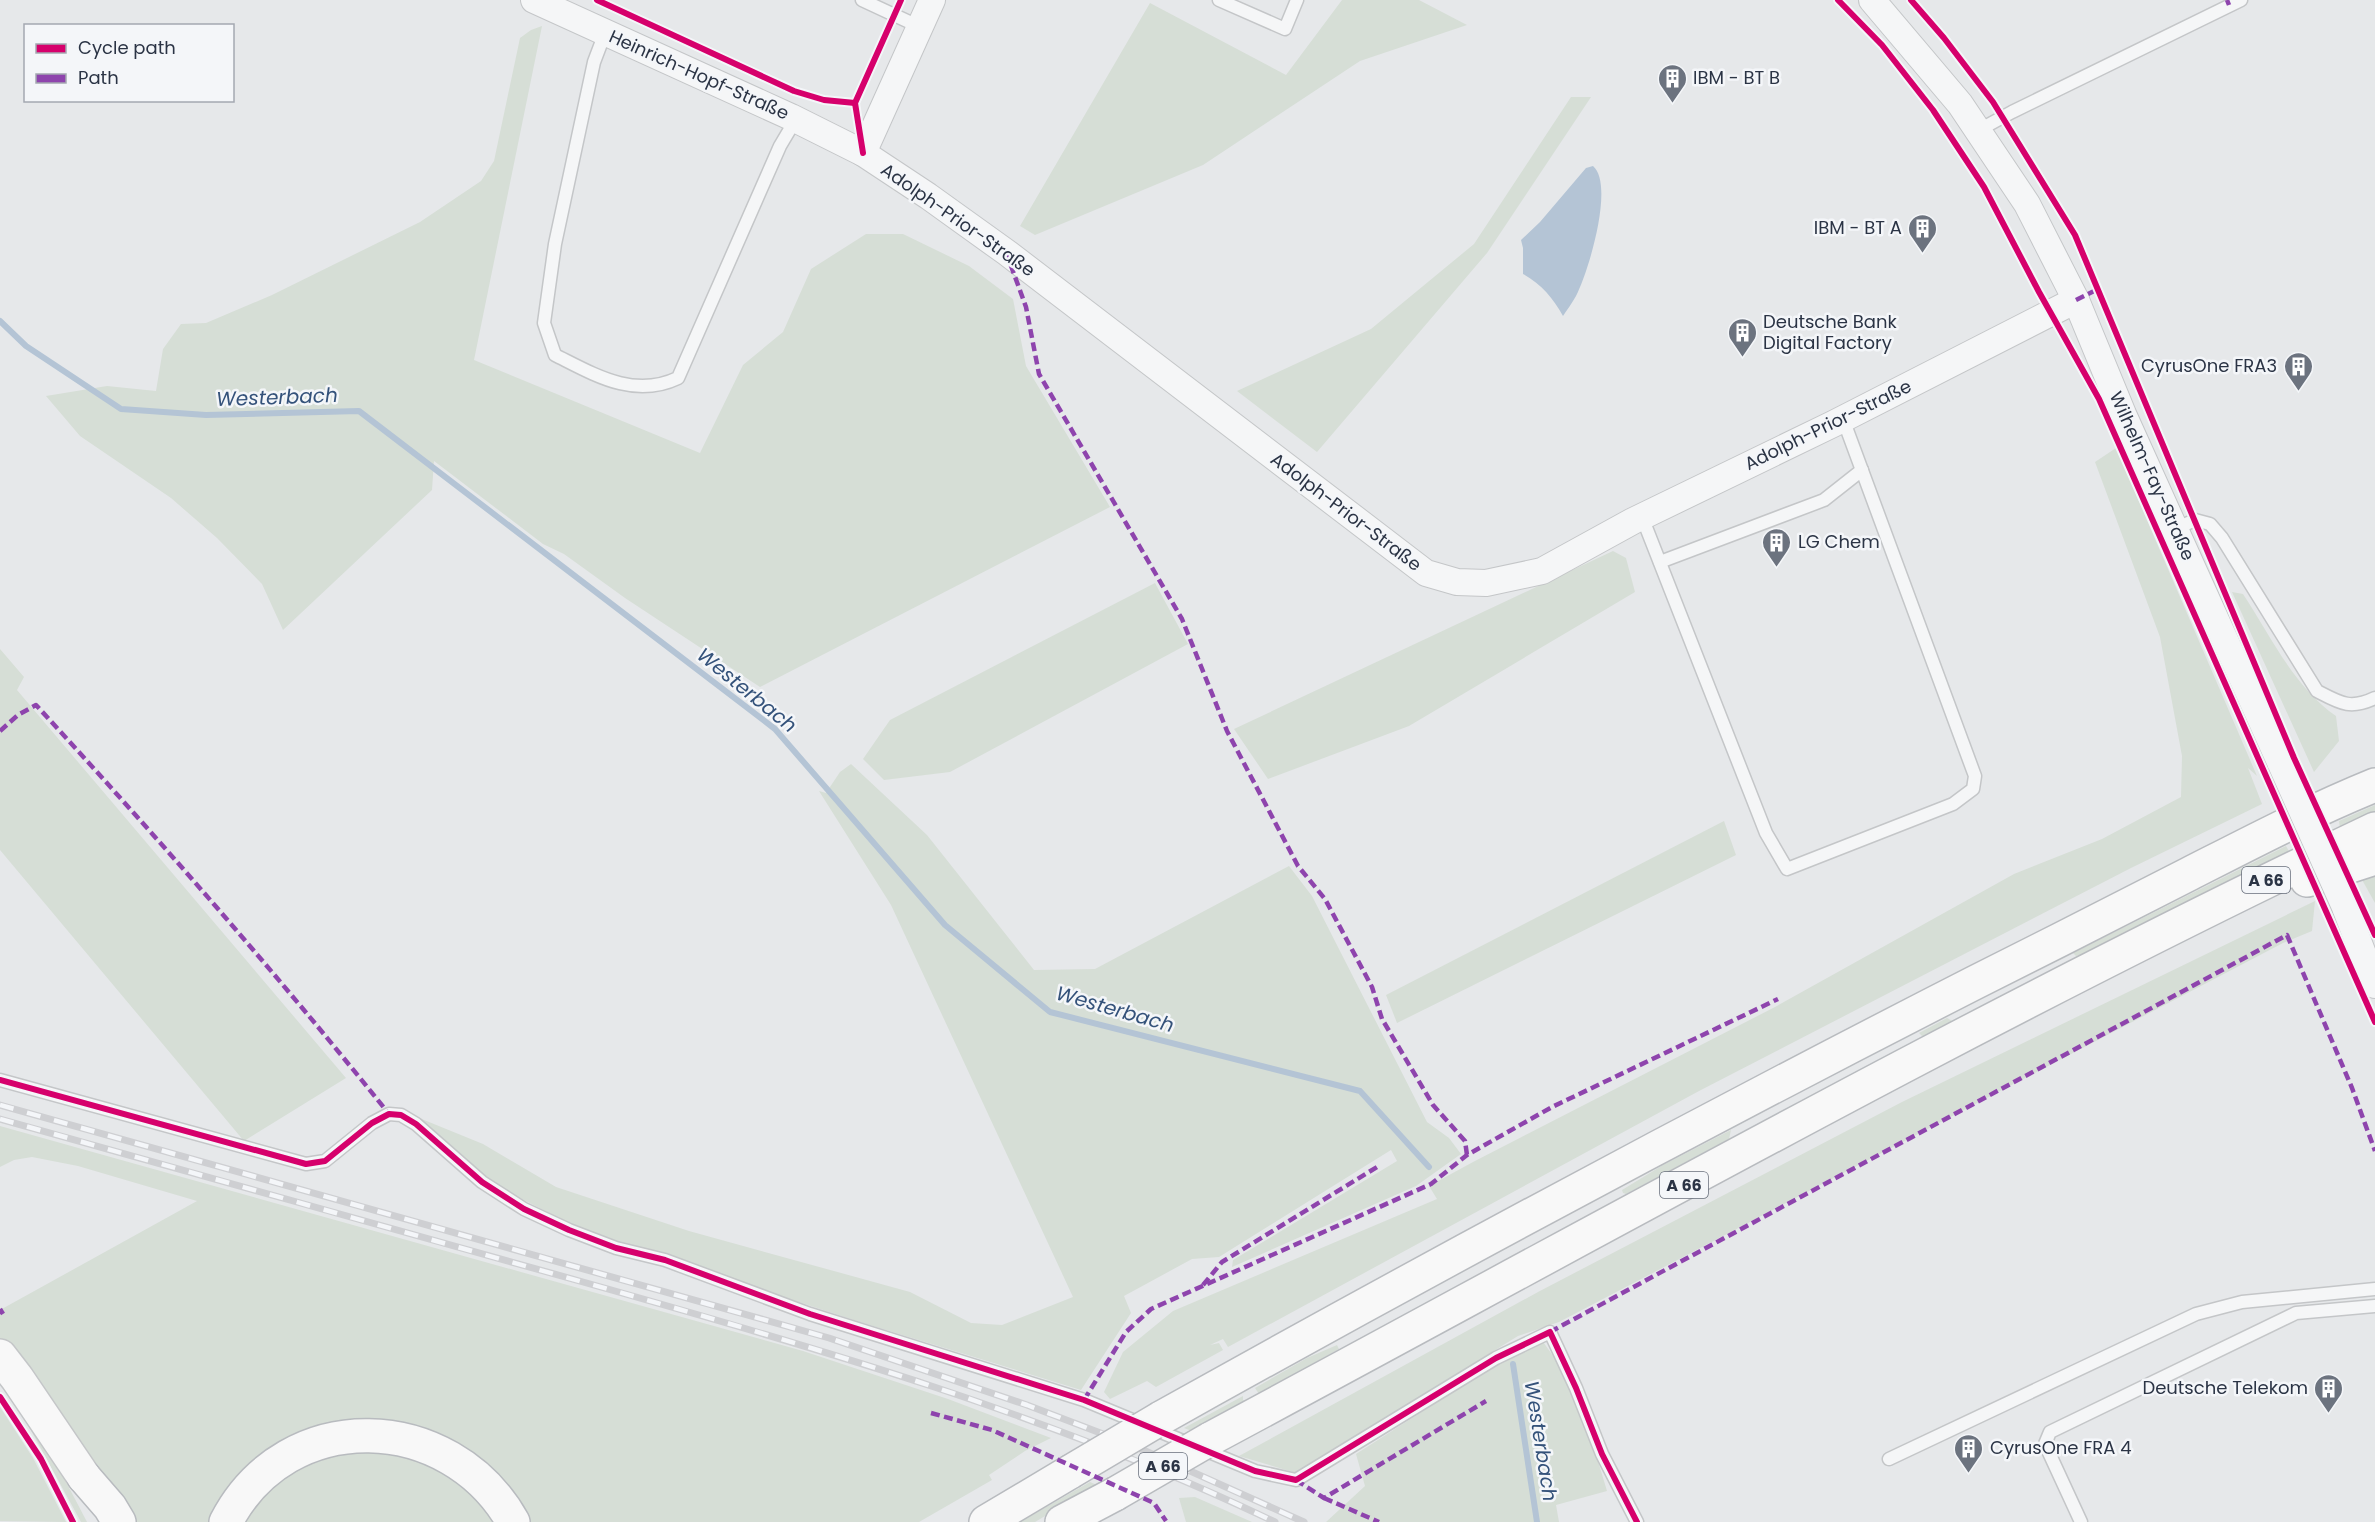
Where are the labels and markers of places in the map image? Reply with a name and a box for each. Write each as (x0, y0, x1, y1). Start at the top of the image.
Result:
building icon: IBM - BT B (1656, 62, 1688, 104)
place label: IBM - BT B (1693, 65, 1780, 90)
building icon: IBM - BT A (1907, 212, 1939, 254)
place label: IBM - BT A (1814, 215, 1902, 240)
place label: Deutsche Bank Digital Factory (1763, 309, 1897, 355)
building icon: Deutsche Bank Digital Factory (1726, 316, 1758, 358)
building icon: CyrusOne FRA3 (2282, 350, 2314, 392)
place label: CyrusOne FRA3 (2141, 353, 2277, 378)
building icon: LG Chem (1761, 526, 1793, 568)
place label: LG Chem (1798, 529, 1880, 554)
building icon: Deutsche Telekom (2313, 1372, 2345, 1414)
place label: Deutsche Telekom (2142, 1375, 2308, 1400)
building icon: CyrusOne FRA 4 (1953, 1432, 1985, 1474)
place label: CyrusOne FRA 4 (1990, 1435, 2132, 1460)

